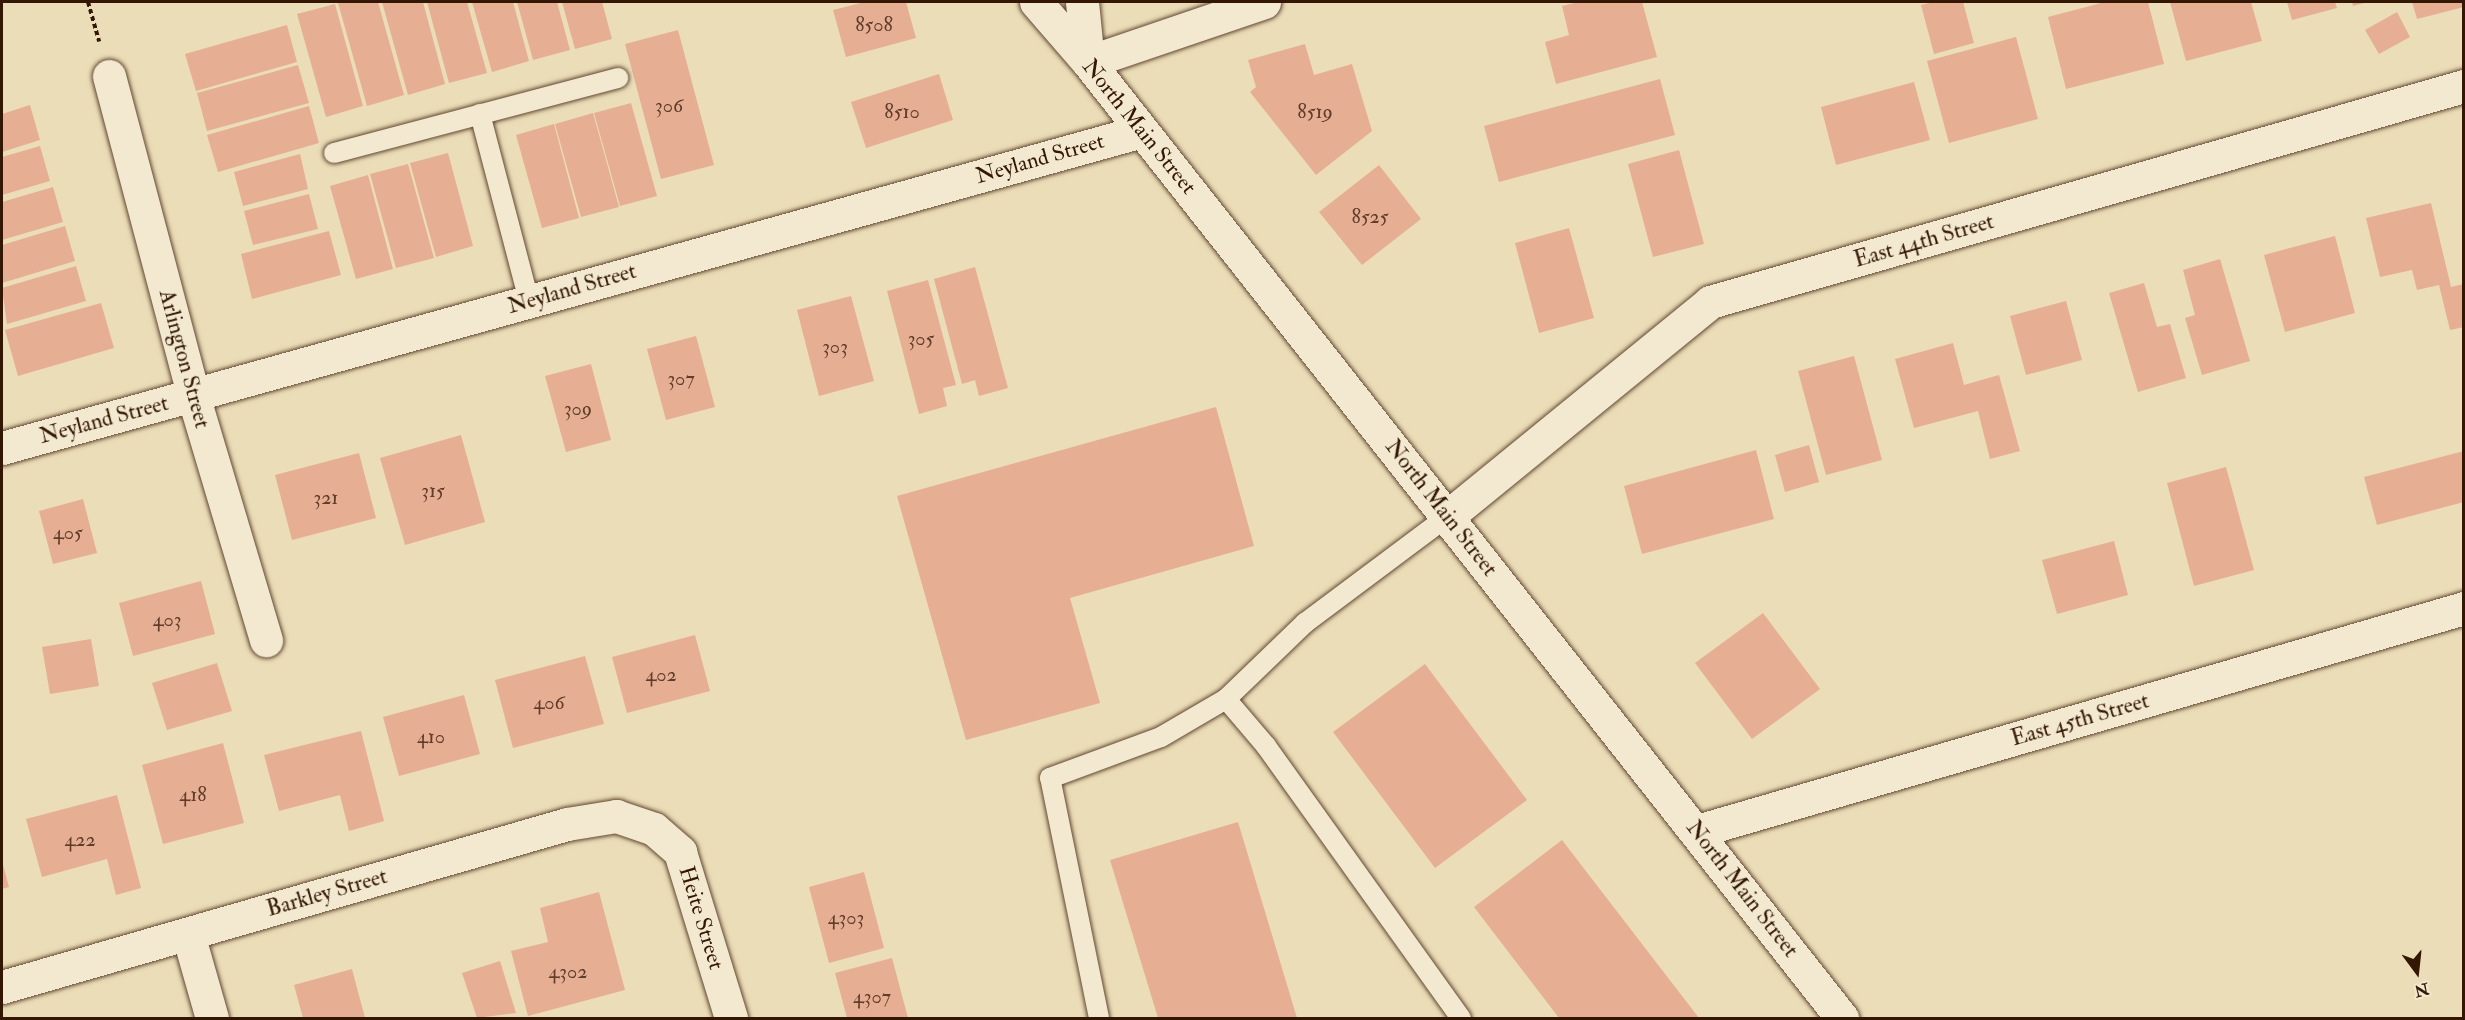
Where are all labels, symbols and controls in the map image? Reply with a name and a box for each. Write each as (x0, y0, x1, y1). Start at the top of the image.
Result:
house number: 8508 (855, 12, 893, 36)
street label: North Main Street (1076, 54, 1202, 200)
house number: 306 (655, 93, 683, 117)
house number: 8510 (884, 99, 920, 123)
house number: 8519 (1297, 99, 1333, 123)
street label: Neyland Street (973, 128, 1107, 190)
house number: 8525 (1352, 204, 1388, 228)
street label: East 44th Street (1851, 208, 1997, 274)
street label: Neyland Street (505, 258, 639, 320)
street label: Arlington Street (153, 287, 215, 431)
house number: 305 (908, 326, 934, 350)
house number: 303 (822, 334, 848, 358)
house number: 307 (667, 366, 695, 390)
street label: Neyland Street (37, 390, 171, 450)
house number: 309 (564, 396, 592, 420)
street label: North Main Street (1379, 434, 1503, 582)
house number: 315 (421, 478, 445, 502)
house number: 321 (314, 485, 338, 509)
house number: 405 (53, 520, 83, 544)
house number: 403 (153, 607, 181, 631)
house number: 402 (645, 662, 677, 686)
street label: East 45th Street (2008, 688, 2152, 752)
house number: 406 (533, 690, 565, 714)
house number: 410 (417, 724, 445, 748)
house number: 418 (179, 782, 207, 806)
street label: North Main Street (1680, 815, 1804, 963)
house number: 422 (64, 827, 96, 851)
street label: Barkley Street (264, 863, 390, 923)
street label: Heite Street (673, 863, 729, 973)
house number: 4303 (828, 905, 864, 929)
north arrow (2387, 942, 2447, 1002)
house number: 4302 (549, 959, 587, 983)
text: N (2412, 978, 2431, 1001)
house number: 4307 (853, 984, 891, 1008)

